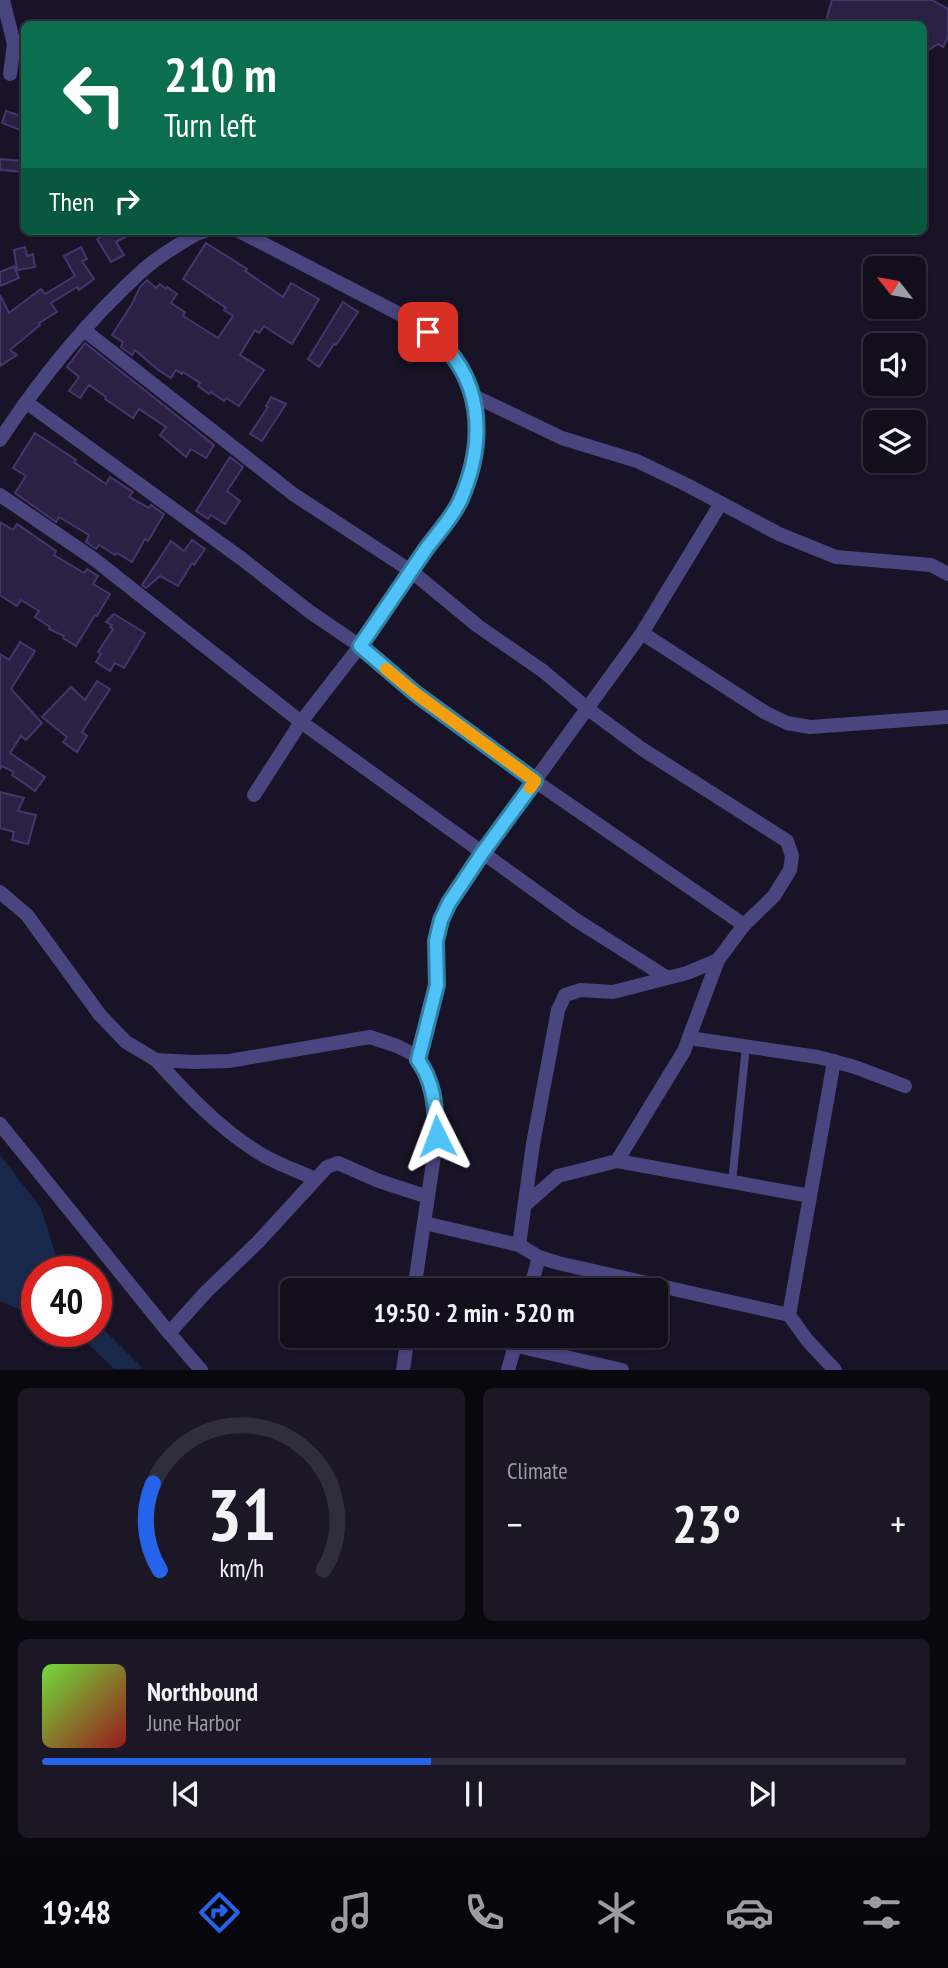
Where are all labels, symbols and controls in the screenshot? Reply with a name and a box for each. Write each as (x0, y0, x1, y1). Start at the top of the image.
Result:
text: 210 m (164, 42, 277, 106)
icon: left (49, 49, 140, 140)
text: Turn left (164, 104, 256, 146)
icon: right (108, 182, 146, 220)
text: Then (49, 185, 94, 218)
north arrow (863, 256, 926, 318)
map controls (863, 256, 926, 473)
pin (398, 302, 458, 362)
icon: arrive (409, 313, 447, 351)
button: sound (863, 333, 926, 396)
button: layers (863, 410, 926, 473)
position arrow (400, 1099, 474, 1173)
speed limit sign: 40 (21, 1256, 112, 1347)
text: 19:50 · 2 min · 520 m (374, 1296, 574, 1329)
text: Climate (507, 1456, 568, 1485)
text: 31 (207, 1467, 276, 1561)
text: 23° (672, 1490, 741, 1557)
text: − (507, 1499, 523, 1548)
text: + (890, 1499, 906, 1548)
text: km/h (219, 1552, 264, 1584)
text: Northbound (147, 1675, 258, 1708)
text: June Harbor (147, 1708, 241, 1737)
icon: previous (167, 1775, 205, 1813)
icon: pause (455, 1775, 493, 1813)
icon: next (743, 1775, 781, 1813)
icon: directions (195, 1888, 244, 1937)
icon: music (327, 1888, 376, 1937)
icon: phone (460, 1888, 509, 1937)
icon: climate (592, 1888, 641, 1937)
icon: car (725, 1888, 774, 1937)
icon: filters (857, 1888, 906, 1937)
text: 19:48 (42, 1891, 111, 1933)

